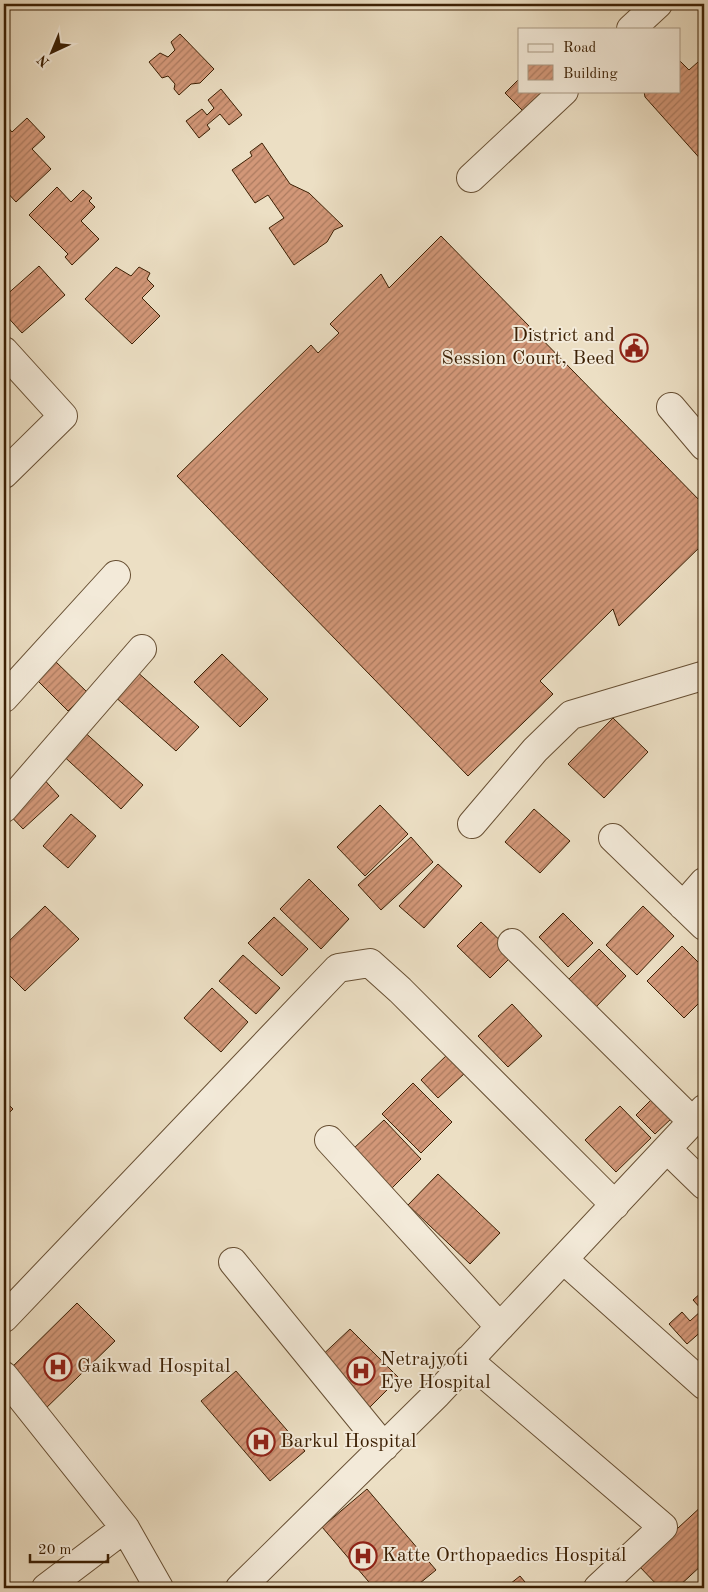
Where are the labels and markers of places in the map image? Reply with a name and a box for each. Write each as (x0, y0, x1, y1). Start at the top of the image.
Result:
place label: District and Session Court, Beed (441, 326, 615, 369)
public building icon: District and Session Court, Beed (619, 333, 649, 363)
place label: Netrajyoti Eye Hospital (380, 1350, 491, 1393)
hospital icon: Gaikwad Hospital (43, 1352, 73, 1382)
hospital icon: Netrajyoti Eye Hospital (346, 1356, 376, 1386)
place label: Gaikwad Hospital (77, 1357, 230, 1377)
hospital icon: Barkul Hospital (246, 1427, 276, 1457)
place label: Barkul Hospital (280, 1432, 416, 1452)
hospital icon: Katte Orthopaedics Hospital (348, 1541, 378, 1571)
place label: Katte Orthopaedics Hospital (382, 1546, 626, 1566)

